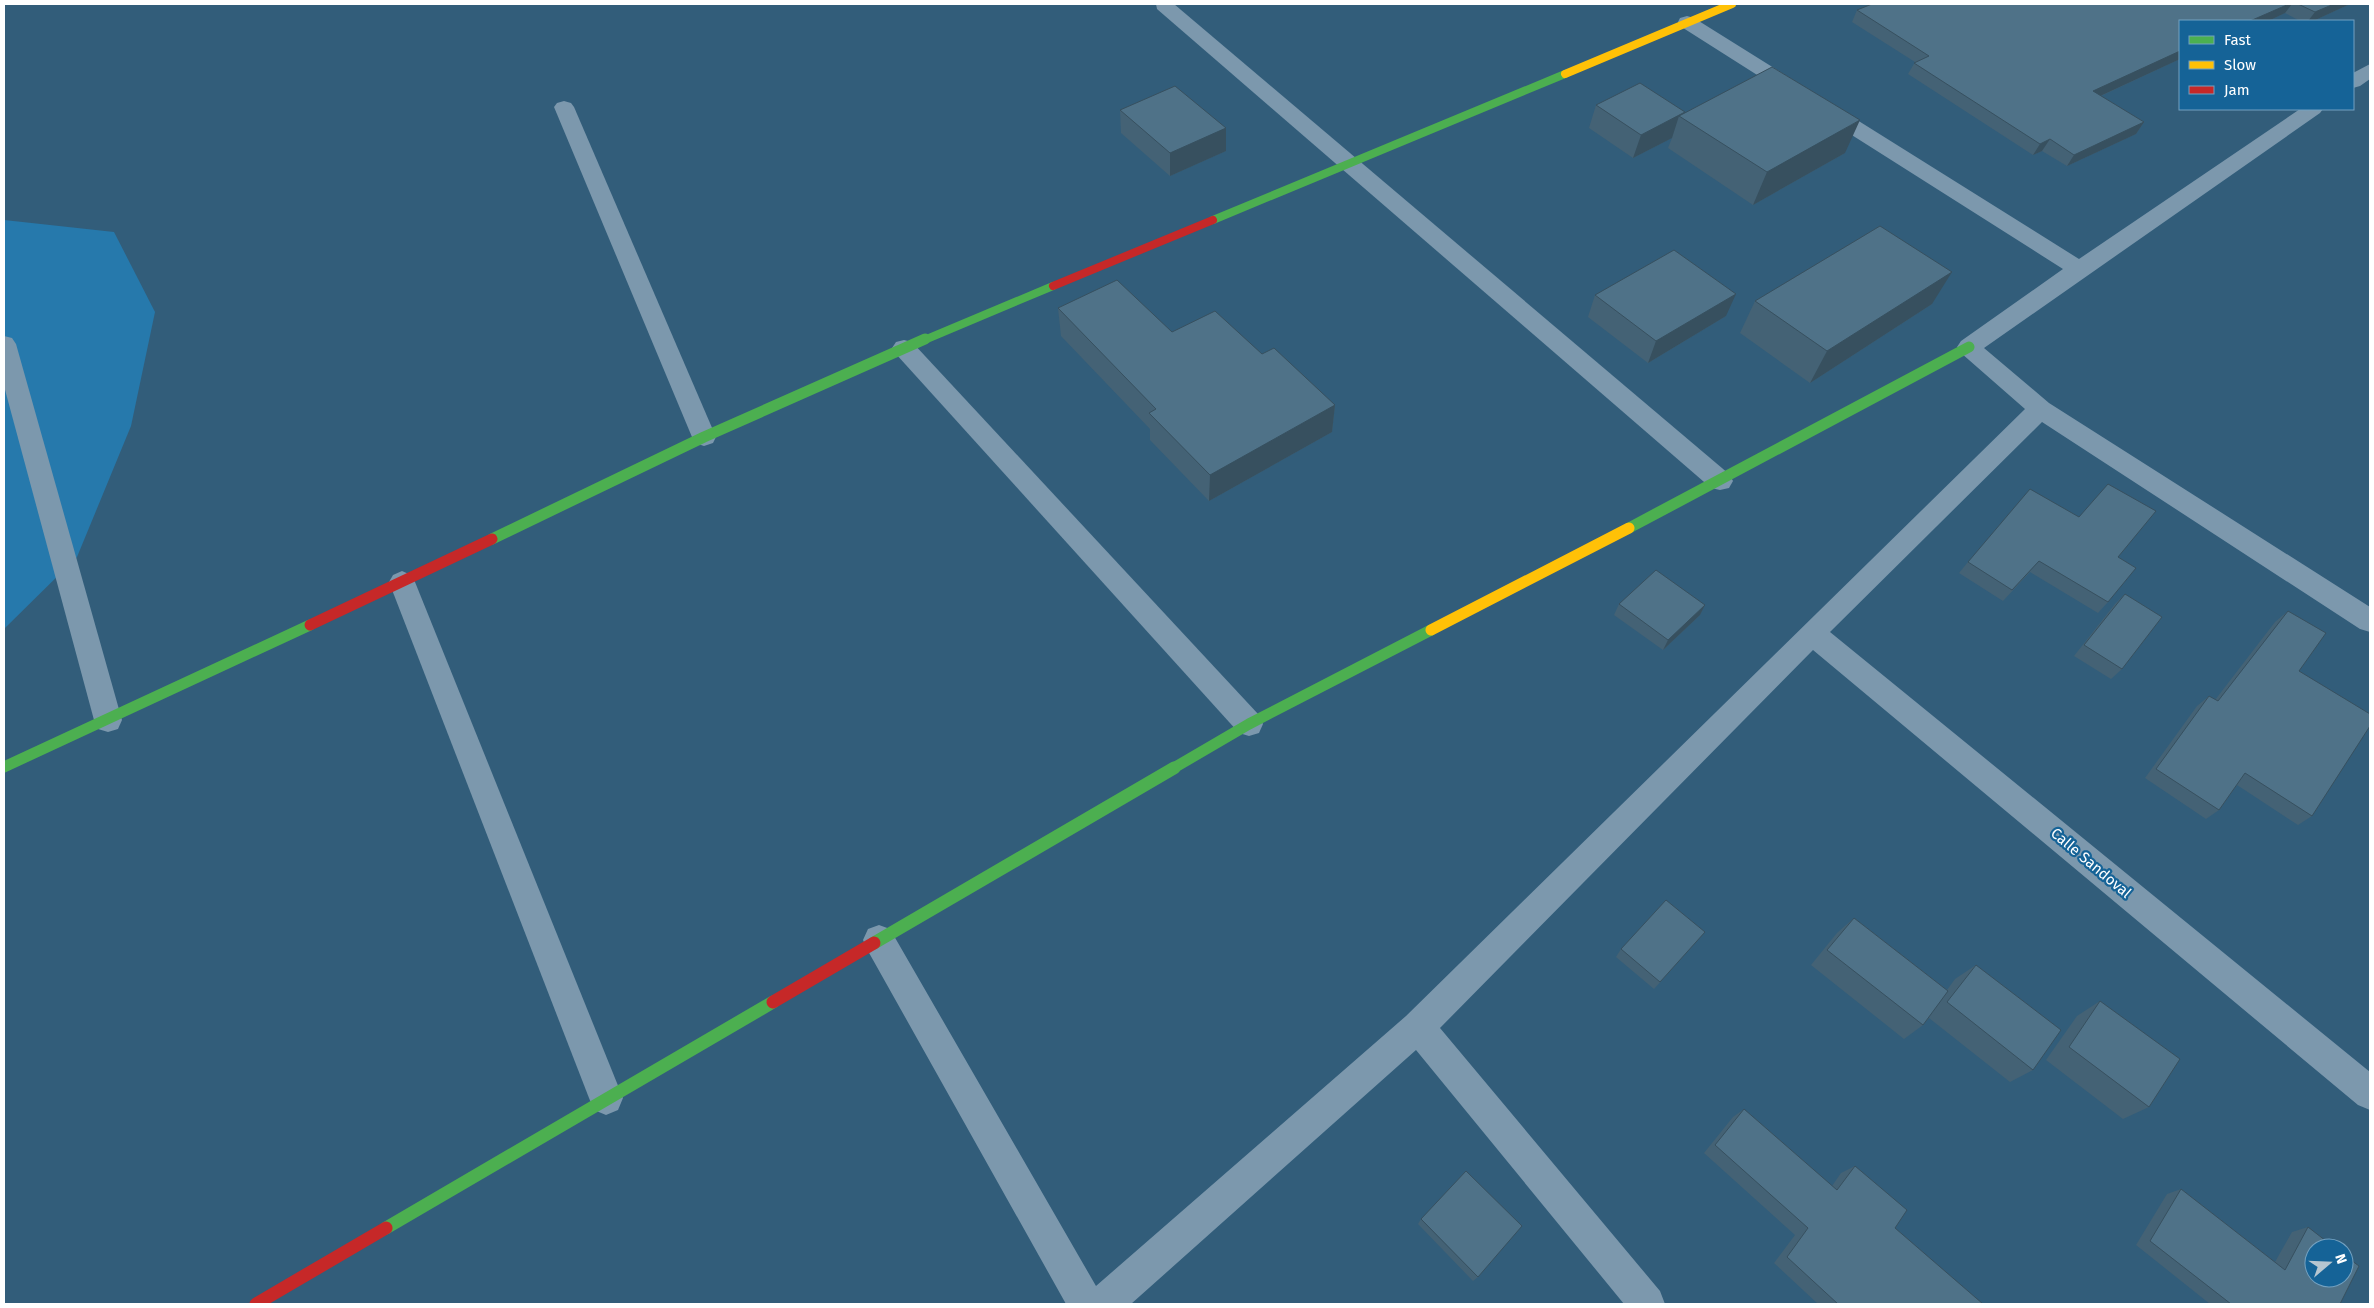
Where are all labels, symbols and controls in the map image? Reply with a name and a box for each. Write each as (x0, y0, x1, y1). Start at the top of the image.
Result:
legend (2179, 20, 2354, 110)
text: Fast (2224, 31, 2251, 49)
text: Slow (2224, 56, 2256, 74)
text: Jam (2224, 81, 2250, 99)
street label: Calle Sandoval (2047, 824, 2135, 902)
north arrow (2304, 1238, 2354, 1288)
text: N (2331, 1252, 2350, 1266)

